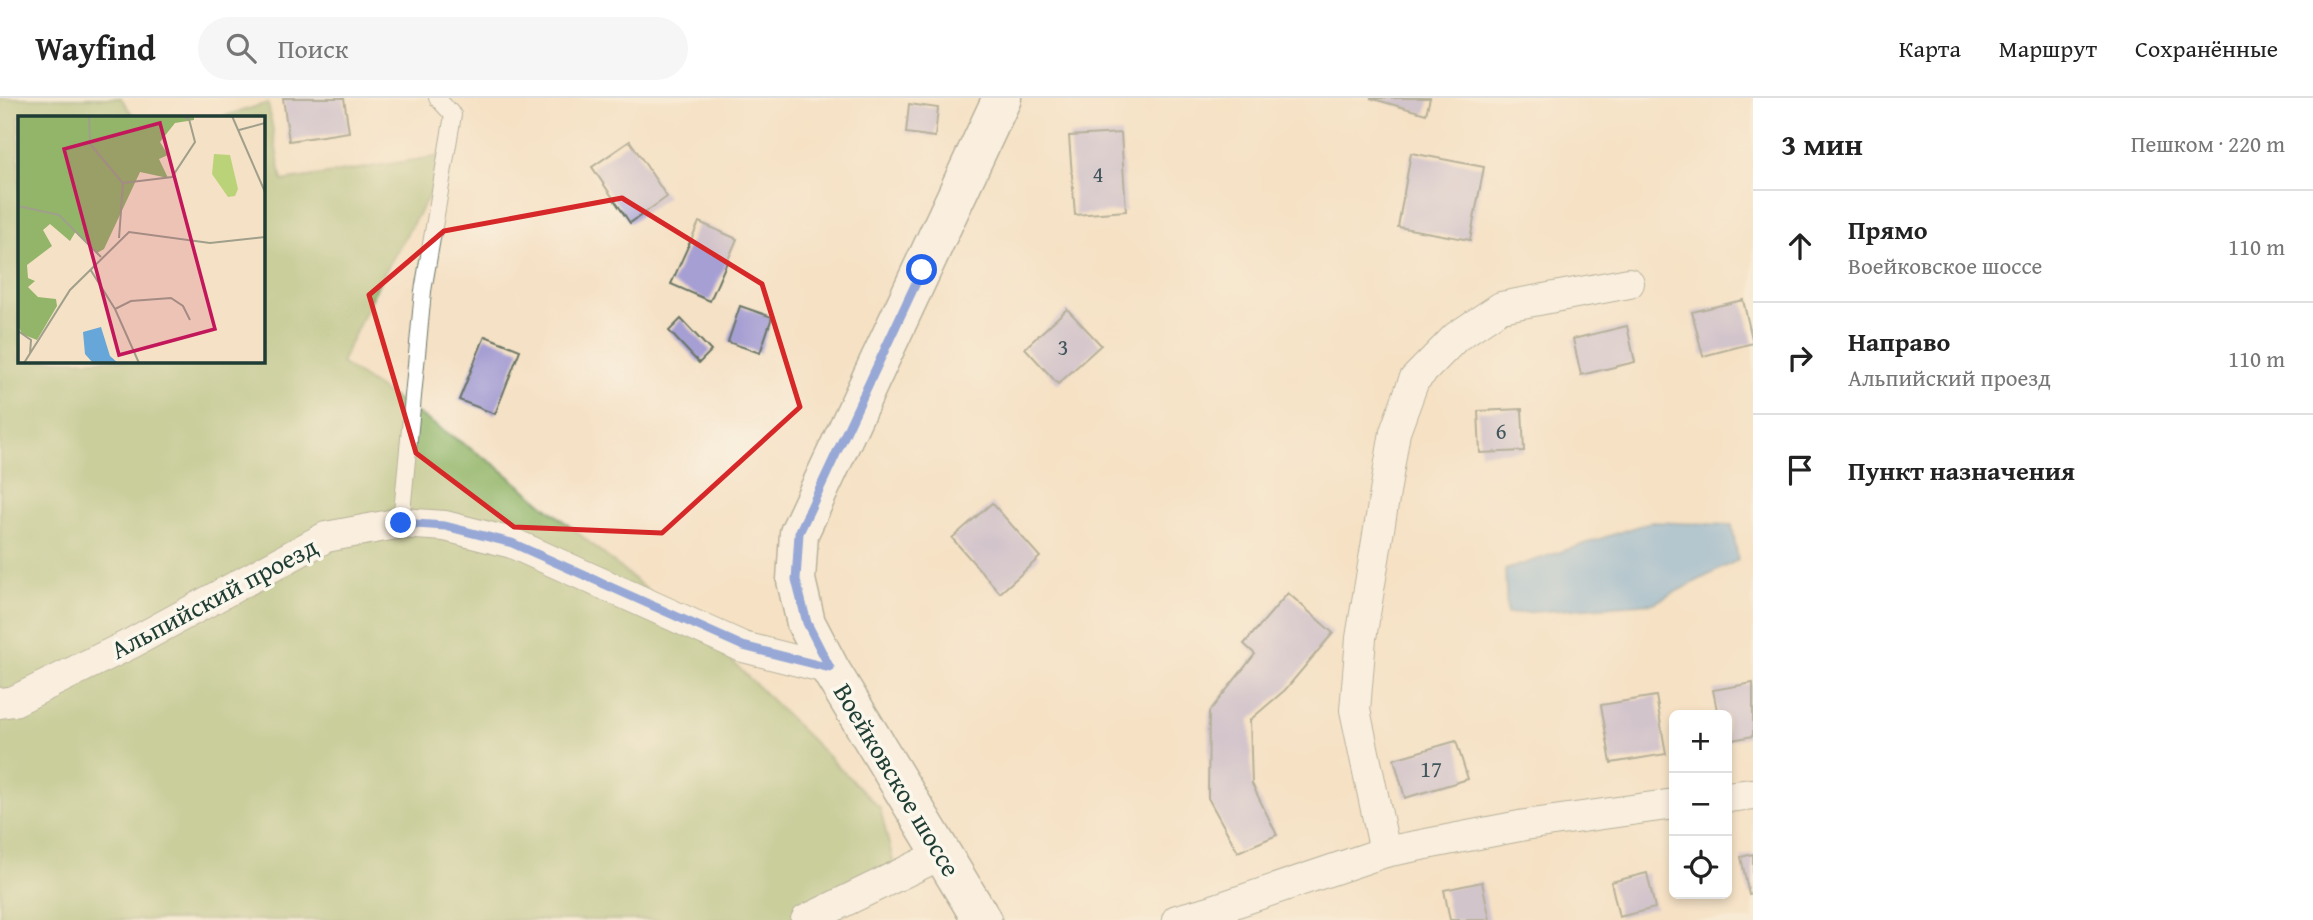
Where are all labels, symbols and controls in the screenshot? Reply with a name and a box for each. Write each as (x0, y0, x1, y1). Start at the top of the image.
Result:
search box (198, 17, 688, 80)
text: Wayfind (35, 24, 156, 72)
icon: search (222, 29, 260, 67)
text: Поиск (278, 29, 348, 68)
text: Карта (1899, 31, 1961, 66)
text: Маршрут (1999, 31, 2097, 66)
text: Сохранённые (2135, 31, 2278, 66)
inset map (18, 116, 264, 362)
text: 3 мин (1781, 122, 1863, 166)
text: Пешком · 220 m (2131, 127, 2285, 160)
house number: 4 (1092, 157, 1104, 190)
text: Прямо (1848, 210, 1928, 249)
icon: ahead (1781, 227, 1819, 265)
text: 110 m (2228, 230, 2285, 263)
text: Воейковское шоссе (1848, 249, 2042, 282)
route start (906, 254, 937, 285)
text: Направо (1848, 322, 1950, 361)
house number: 3 (1057, 330, 1069, 363)
icon: right (1781, 339, 1819, 377)
text: 110 m (2228, 342, 2285, 375)
text: Альпийский проезд (1848, 361, 2051, 394)
house number: 6 (1495, 414, 1507, 447)
icon: arrive (1781, 451, 1819, 489)
text: Пункт назначения (1848, 451, 2075, 490)
route end (385, 507, 416, 538)
street label: Альпийский проезд (103, 527, 324, 669)
street label: Воейковское шоссе (824, 676, 971, 884)
map controls (1669, 710, 1732, 899)
button: + (1669, 710, 1732, 773)
house number: 17 (1420, 752, 1442, 785)
button: − (1669, 773, 1732, 836)
button: locate (1669, 836, 1732, 899)

